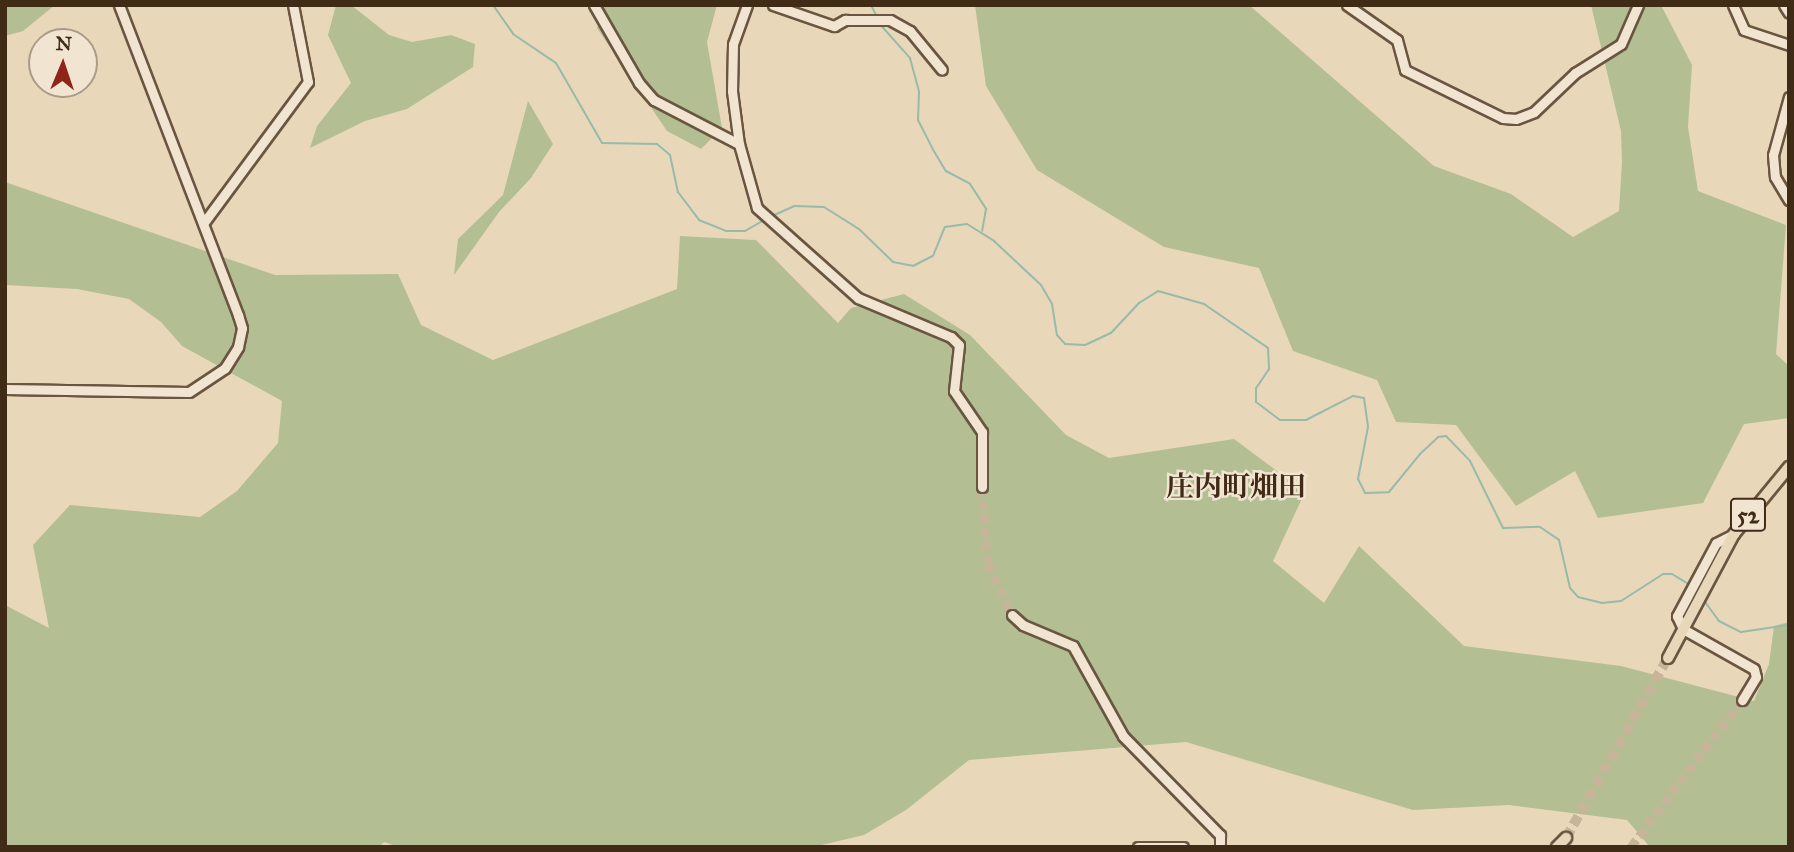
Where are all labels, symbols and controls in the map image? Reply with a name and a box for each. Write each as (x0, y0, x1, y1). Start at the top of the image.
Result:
north arrow (28, 28, 98, 98)
text: N (55, 32, 72, 55)
district label: 庄内町畑田 (1166, 470, 1306, 504)
road number: 52 (1729, 495, 1767, 534)

